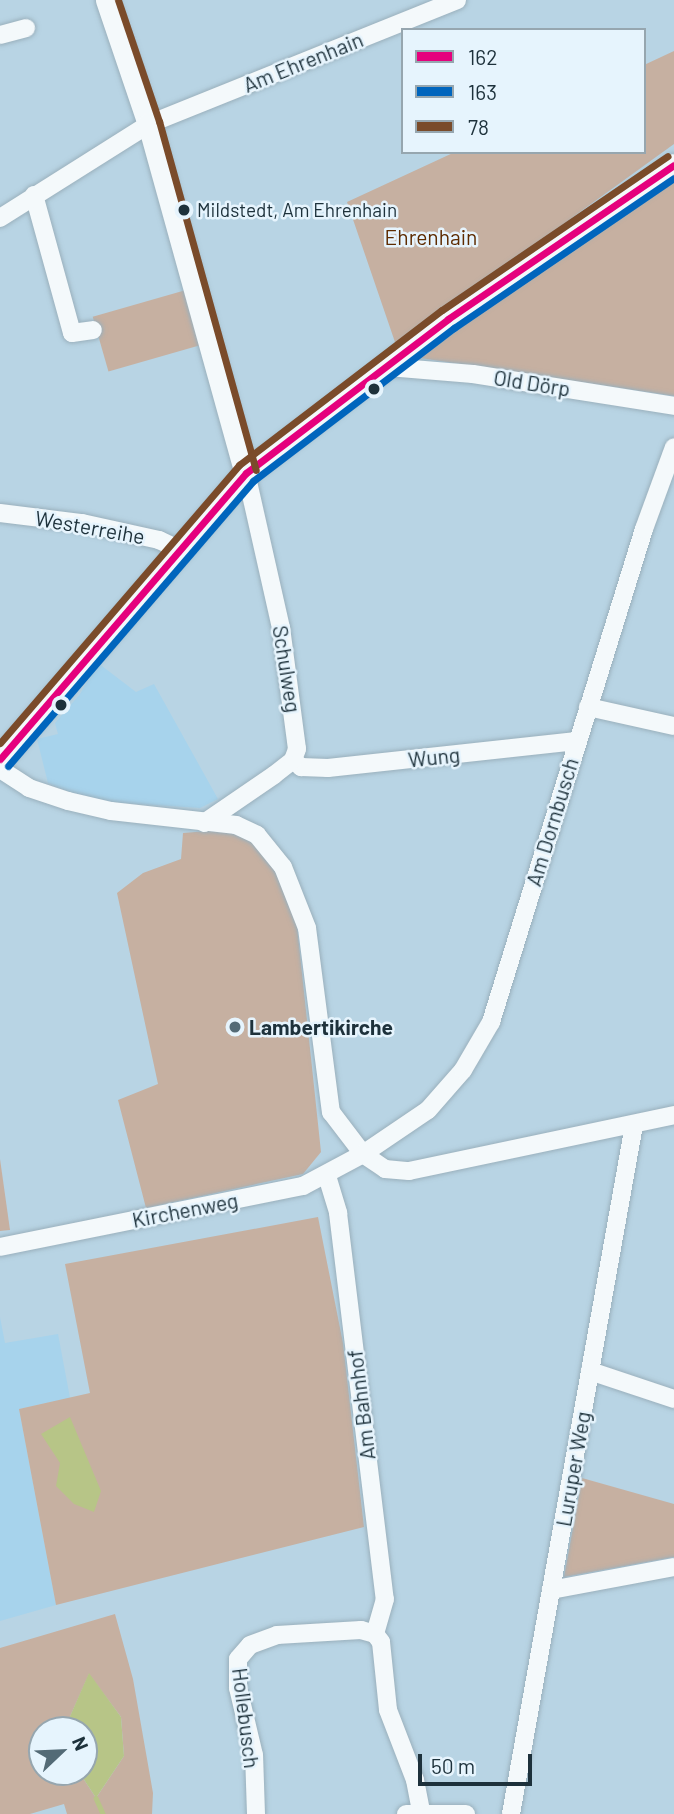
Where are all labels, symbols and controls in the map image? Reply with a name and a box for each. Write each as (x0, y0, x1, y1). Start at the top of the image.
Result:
street label: Am Ehrenhain (239, 27, 367, 97)
legend (401, 28, 646, 154)
text: 162 (468, 44, 497, 69)
text: 163 (468, 79, 497, 104)
text: 78 (468, 114, 489, 139)
place label: Mildstedt, Am Ehrenhain (197, 199, 397, 221)
marker: Mildstedt, Am Ehrenhain (177, 203, 191, 217)
park label: Ehrenhain (385, 224, 477, 250)
street label: Old Dörp (492, 365, 572, 401)
unlabelled marker (367, 382, 381, 396)
street label: Westerreihe (33, 505, 147, 549)
street label: Schulweg (268, 624, 306, 714)
unlabelled marker (54, 698, 68, 712)
street label: Wung (407, 742, 461, 772)
street label: Am Dornbusch (521, 755, 583, 889)
place label: Lambertikirche (249, 1014, 393, 1040)
marker: Lambertikirche (227, 1019, 243, 1035)
street label: Kirchenweg (130, 1187, 240, 1233)
street label: Am Bahnhof (342, 1349, 380, 1461)
street label: Luruper Weg (550, 1409, 596, 1529)
street label: Hollebusch (227, 1666, 265, 1770)
north arrow (28, 1716, 98, 1786)
text: N (68, 1733, 94, 1754)
scale bar (422, 1741, 536, 1785)
text: 50 m (431, 1753, 475, 1778)

